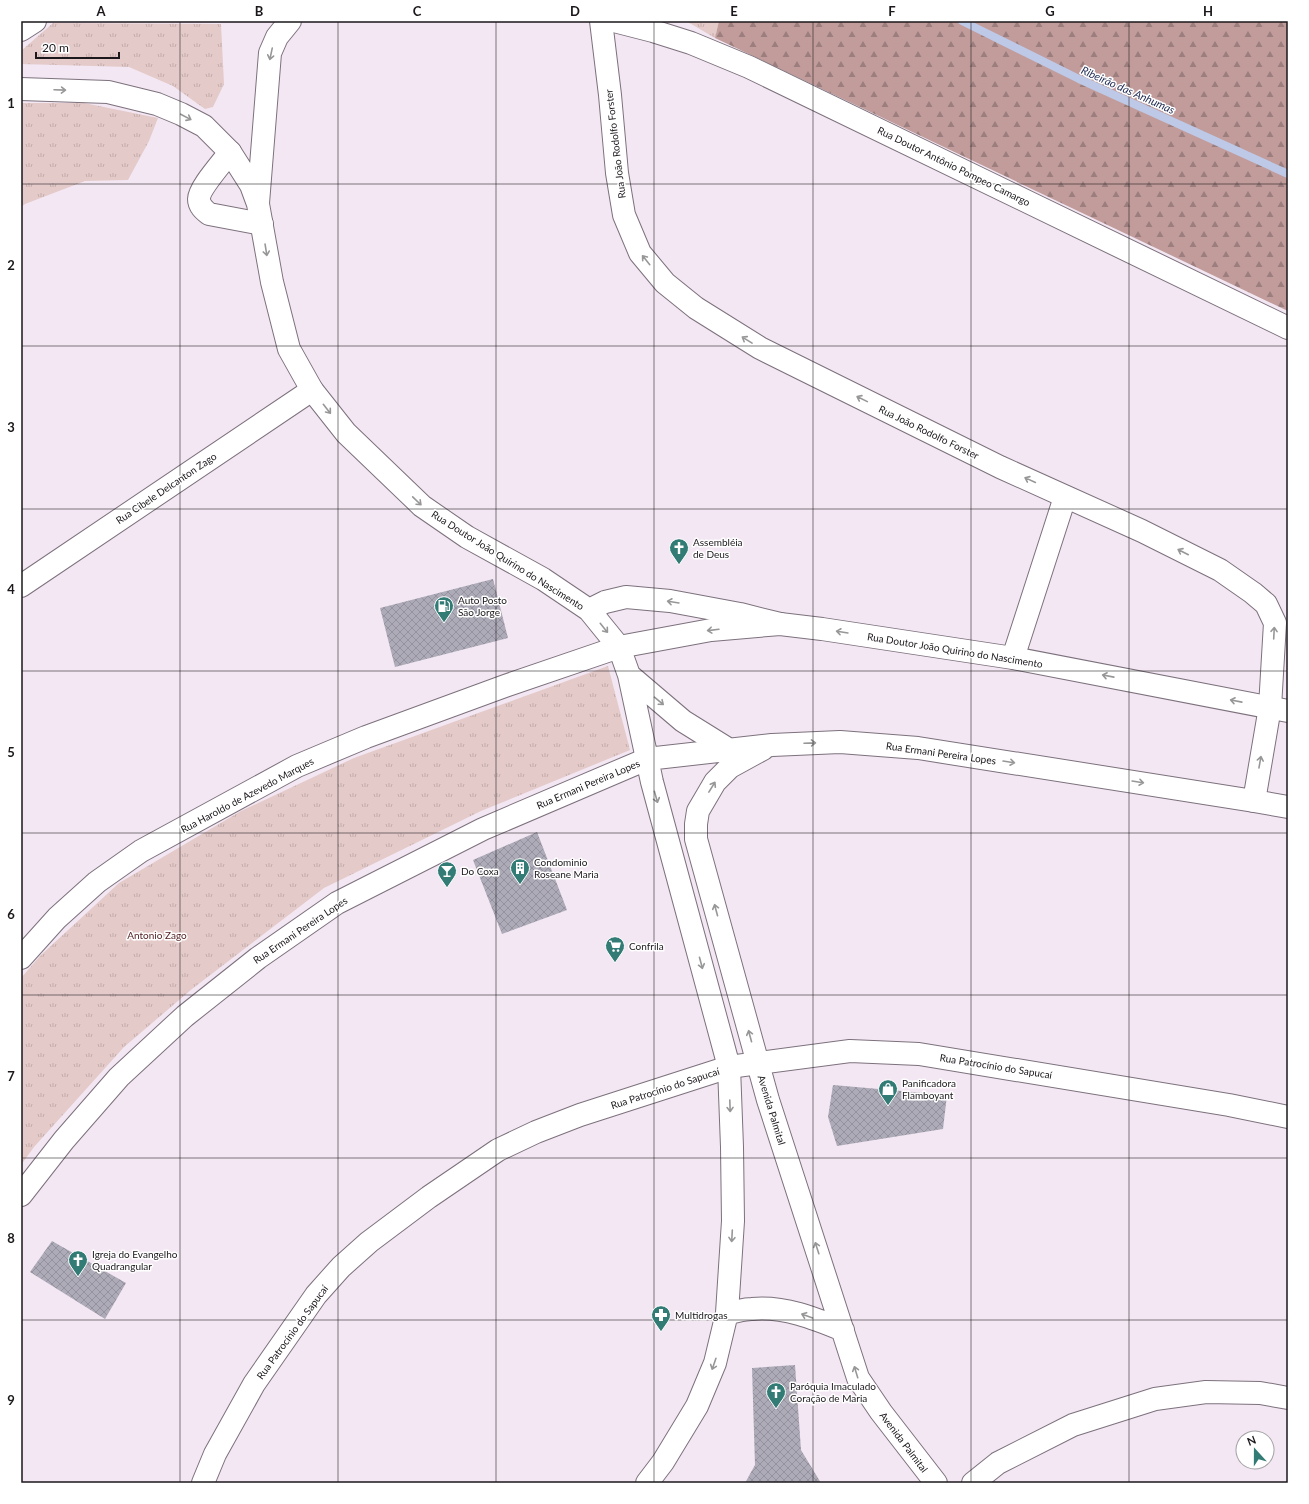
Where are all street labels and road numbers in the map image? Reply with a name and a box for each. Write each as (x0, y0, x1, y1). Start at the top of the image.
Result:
street label: Rua João Rodolfo Forster (602, 88, 628, 199)
street label: Rua Doutor Antônio Pompeo Camargo (876, 124, 1033, 208)
street label: Rua João Rodolfo Forster (877, 403, 981, 462)
street label: Rua Cibele Delcanton Zago (113, 450, 219, 526)
street label: Rua Doutor João Quirino do Nascimento (430, 508, 587, 612)
street label: Rua Doutor João Quirino do Nascimento (866, 630, 1044, 670)
street label: Rua Ermani Pereira Lopes (885, 739, 997, 767)
street label: Rua Haroldo de Azevedo Marques (178, 755, 316, 835)
street label: Rua Ermani Pereira Lopes (535, 757, 641, 811)
street label: Rua Ermani Pereira Lopes (251, 894, 349, 966)
street label: Rua Patrocínio do Sapucaí (939, 1051, 1054, 1081)
street label: Rua Patrocínio do Sapucaí (609, 1065, 721, 1111)
street label: Avenida Palmital (756, 1074, 788, 1146)
street label: Rua Patrocínio do Sapucaí (254, 1282, 331, 1381)
street label: Avenida Palmital (877, 1409, 931, 1475)

